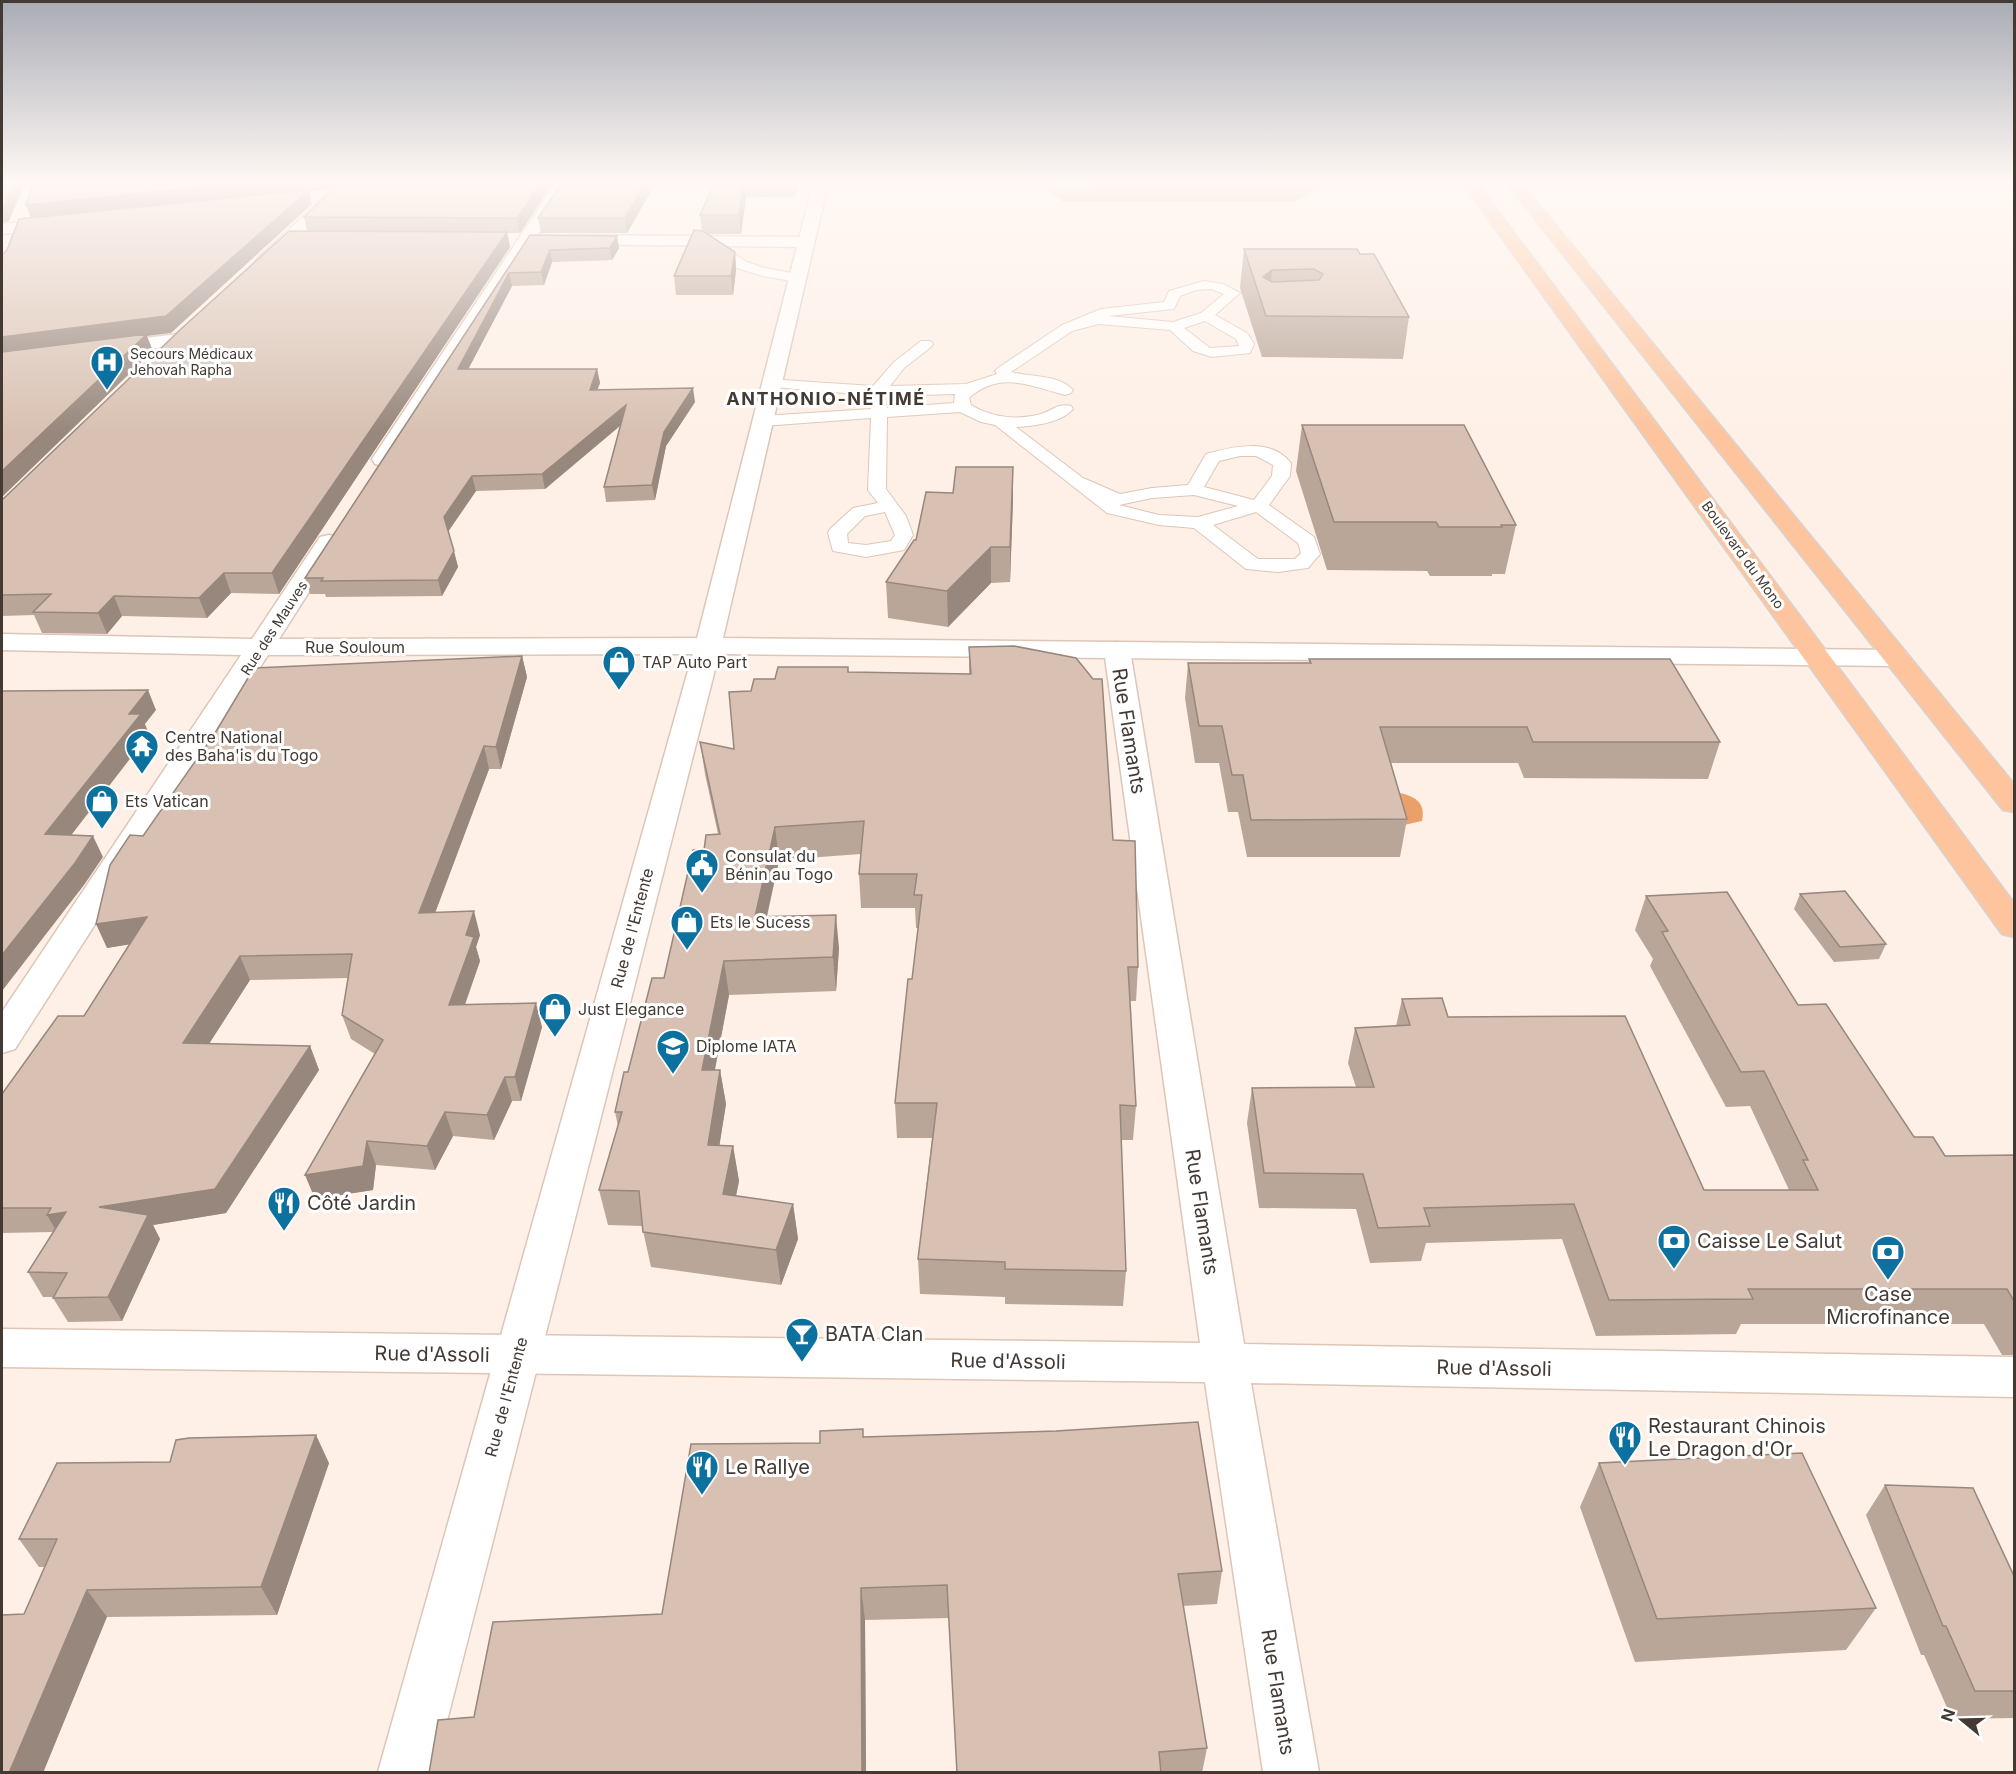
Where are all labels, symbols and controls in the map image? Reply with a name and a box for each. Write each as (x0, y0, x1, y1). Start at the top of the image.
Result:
hospital icon: Secours Médicaux Jehovah Rapha (89, 344, 125, 391)
place label: Secours Médicaux Jehovah Rapha (130, 345, 253, 378)
district label: ANTHONIO-NÉTIMÉ (726, 388, 926, 409)
street label: Boulevard du Mono (1699, 498, 1788, 612)
street label: Rue des Mauves (237, 577, 310, 678)
street label: Rue Souloum (305, 637, 405, 657)
shop icon: TAP Auto Part (601, 644, 637, 691)
place label: TAP Auto Part (642, 652, 747, 672)
street label: Rue Flamants (1107, 666, 1151, 796)
place label: Centre National des Baha'is du Togo (165, 727, 318, 765)
temple icon: Centre National des Baha'is du Togo (124, 728, 160, 775)
shop icon: Ets Vatican (84, 783, 120, 830)
place label: Ets Vatican (125, 791, 209, 811)
place label: Consulat du Bénin au Togo (725, 846, 833, 884)
public building icon: Consulat du Bénin au Togo (684, 847, 720, 894)
street label: Rue de l'Entente (606, 866, 658, 990)
shop icon: Ets le Sucess (669, 904, 705, 951)
place label: Ets le Sucess (710, 912, 810, 932)
shop icon: Just Elegance (537, 991, 573, 1038)
place label: Just Elegance (578, 999, 684, 1019)
school or university icon: Diplome IATA (655, 1028, 691, 1075)
place label: Diplome IATA (696, 1036, 797, 1056)
street label: Rue Flamants (1180, 1147, 1224, 1277)
restaurant icon: Côté Jardin (266, 1185, 302, 1232)
place label: Côté Jardin (307, 1191, 416, 1215)
bank icon: Caisse Le Salut (1656, 1223, 1692, 1270)
place label: Caisse Le Salut (1697, 1229, 1842, 1253)
bank icon: Case Microfinance (1870, 1234, 1906, 1281)
place label: Case Microfinance (1826, 1282, 1950, 1329)
bar icon: BATA Clan (784, 1316, 820, 1363)
place label: BATA Clan (825, 1322, 923, 1346)
street label: Rue de l'Entente (480, 1335, 532, 1459)
street label: Rue d'Assoli (374, 1341, 490, 1367)
street label: Rue d'Assoli (950, 1348, 1066, 1374)
street label: Rue d'Assoli (1436, 1355, 1552, 1381)
place label: Restaurant Chinois Le Dragon d'Or (1648, 1414, 1826, 1461)
restaurant icon: Restaurant Chinois Le Dragon d'Or (1607, 1419, 1643, 1466)
restaurant icon: Le Rallye (684, 1449, 720, 1496)
place label: Le Rallye (725, 1455, 810, 1479)
street label: Rue Flamants (1256, 1627, 1300, 1757)
north arrow (1932, 1690, 1992, 1750)
text: N (1936, 1706, 1959, 1724)

